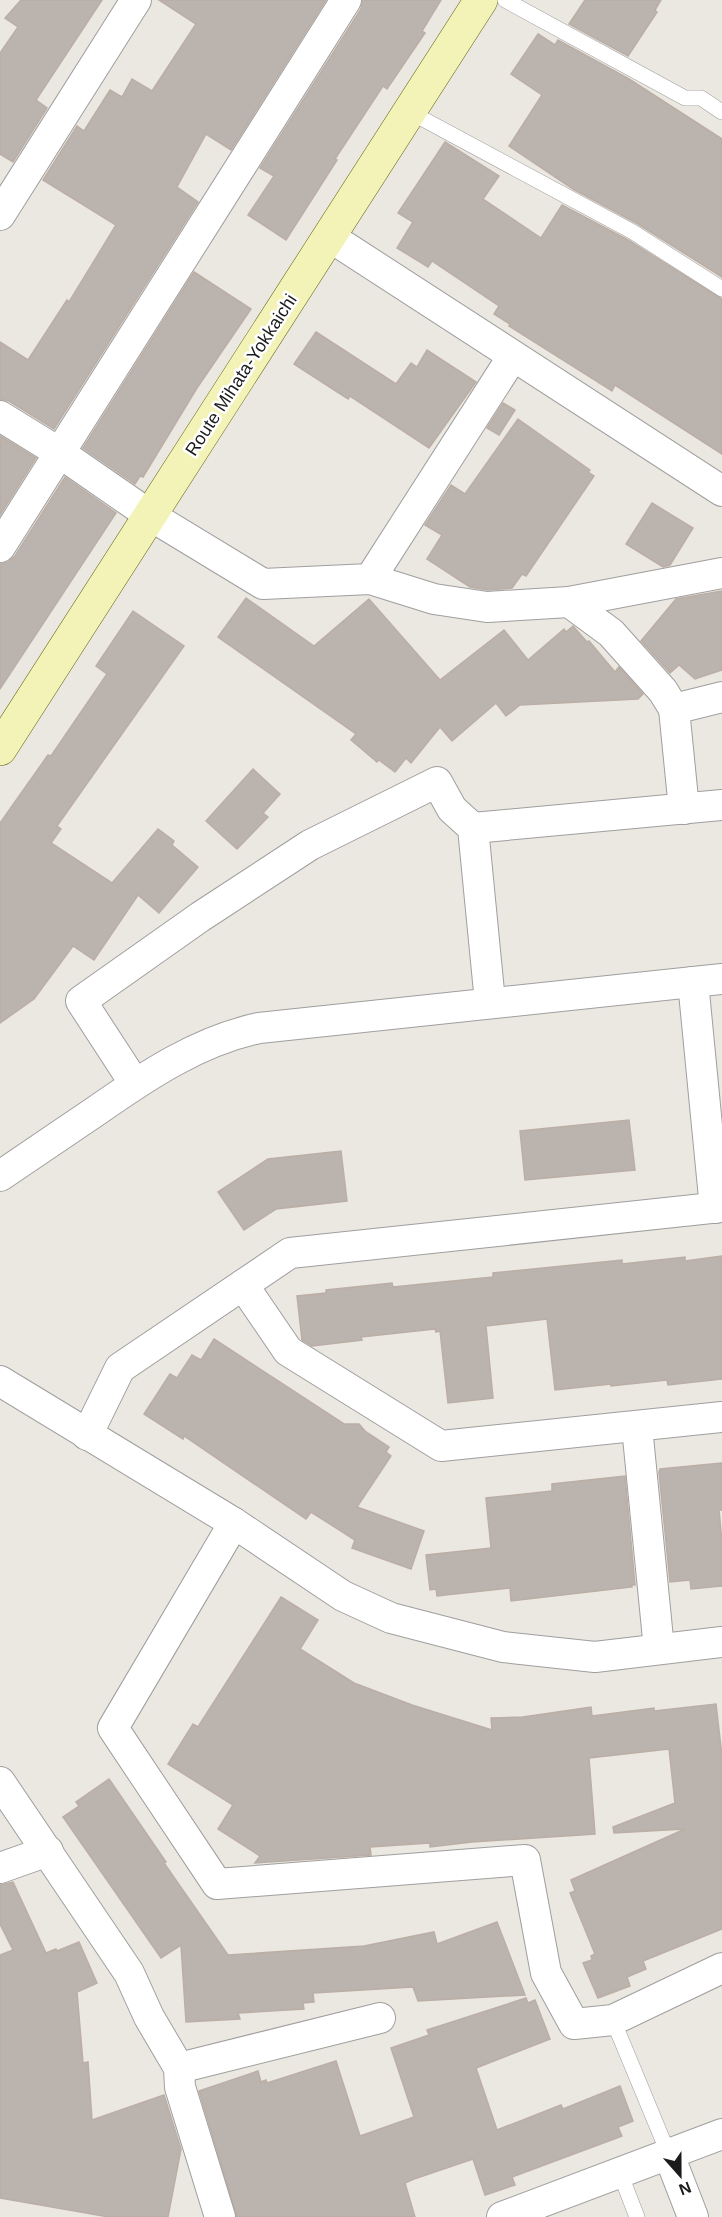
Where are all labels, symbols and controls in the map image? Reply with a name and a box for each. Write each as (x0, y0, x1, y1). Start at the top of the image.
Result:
street label: Route Mihata-Yokkaichi (181, 291, 301, 459)
north arrow (650, 2145, 710, 2205)
text: N (677, 2179, 694, 2199)

